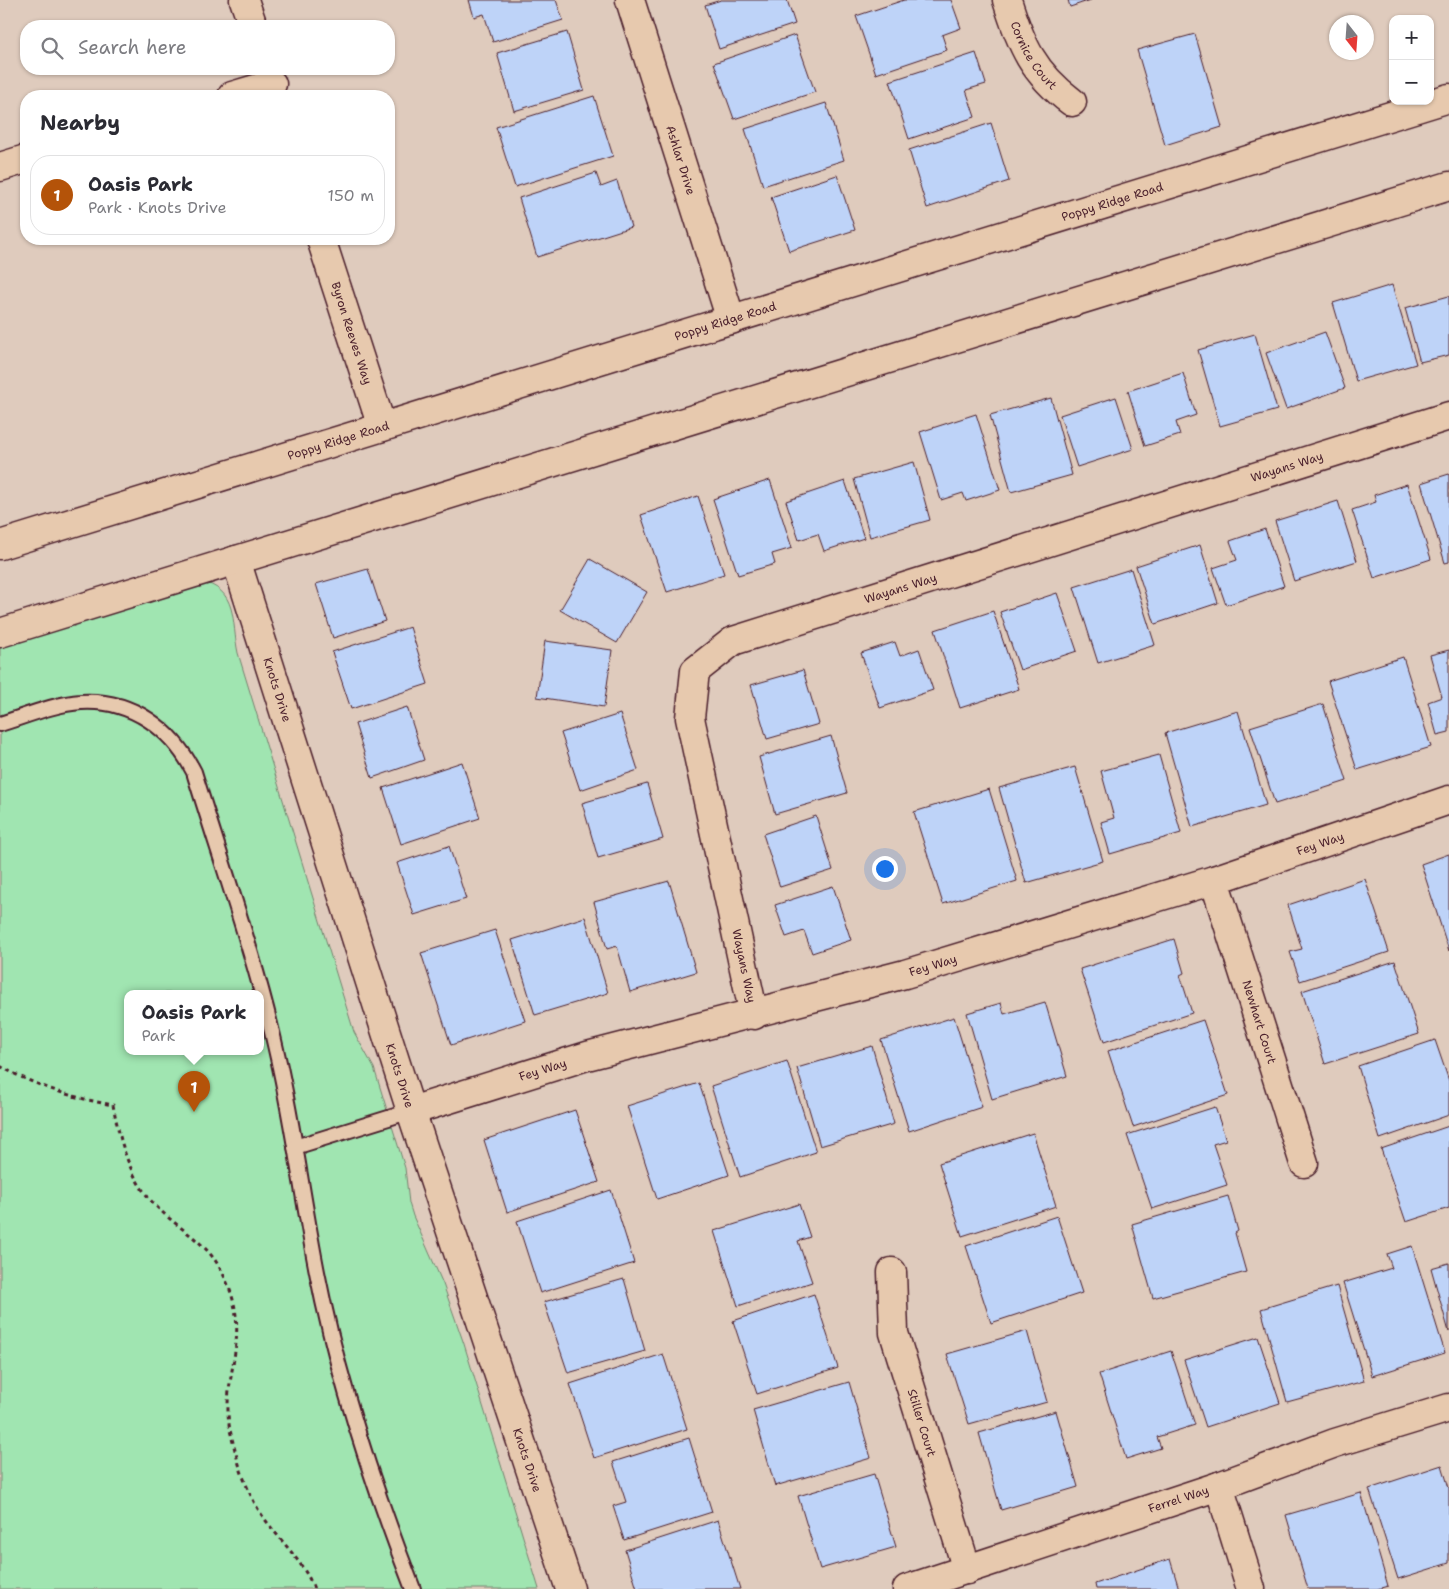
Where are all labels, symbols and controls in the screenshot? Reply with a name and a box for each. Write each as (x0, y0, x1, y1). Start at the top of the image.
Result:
north arrow (1329, 15, 1374, 60)
map controls (1389, 15, 1434, 105)
button: + (1389, 15, 1434, 60)
street label: Cornice Court (1007, 19, 1060, 93)
search box (20, 20, 395, 75)
icon: search (38, 34, 66, 62)
text: Search here (78, 35, 187, 60)
button: − (1389, 60, 1434, 105)
text: Nearby (40, 109, 120, 137)
street label: Ashlar Drive (662, 124, 699, 197)
text: Oasis Park (88, 172, 193, 197)
street label: Poppy Ridge Road (1059, 179, 1166, 225)
text: 1 (53, 185, 61, 206)
text: 150 m (327, 185, 374, 206)
text: Park · Knots Drive (88, 197, 227, 218)
street label: Byron Reeves Way (327, 280, 376, 387)
street label: Poppy Ridge Road (672, 298, 779, 344)
street label: Poppy Ridge Road (285, 417, 391, 464)
street label: Wayans Way (1249, 448, 1325, 486)
street label: Wayans Way (862, 569, 939, 607)
street label: Knots Drive (259, 655, 295, 724)
street label: Fey Way (1294, 828, 1346, 859)
your location (872, 856, 898, 882)
street label: Wayans Way (728, 928, 760, 1004)
street label: Fey Way (907, 951, 959, 980)
street label: Newhart Court (1238, 978, 1280, 1066)
popup (124, 990, 264, 1055)
text: Oasis Park (141, 1000, 247, 1025)
text: Park (141, 1025, 176, 1046)
street label: Knots Drive (382, 1041, 418, 1110)
street label: Fey Way (517, 1055, 569, 1085)
pin: 1 (178, 1071, 210, 1112)
street label: Stiller Court (904, 1387, 940, 1459)
street label: Knots Drive (509, 1426, 545, 1494)
street label: Ferrel Way (1146, 1482, 1211, 1517)

